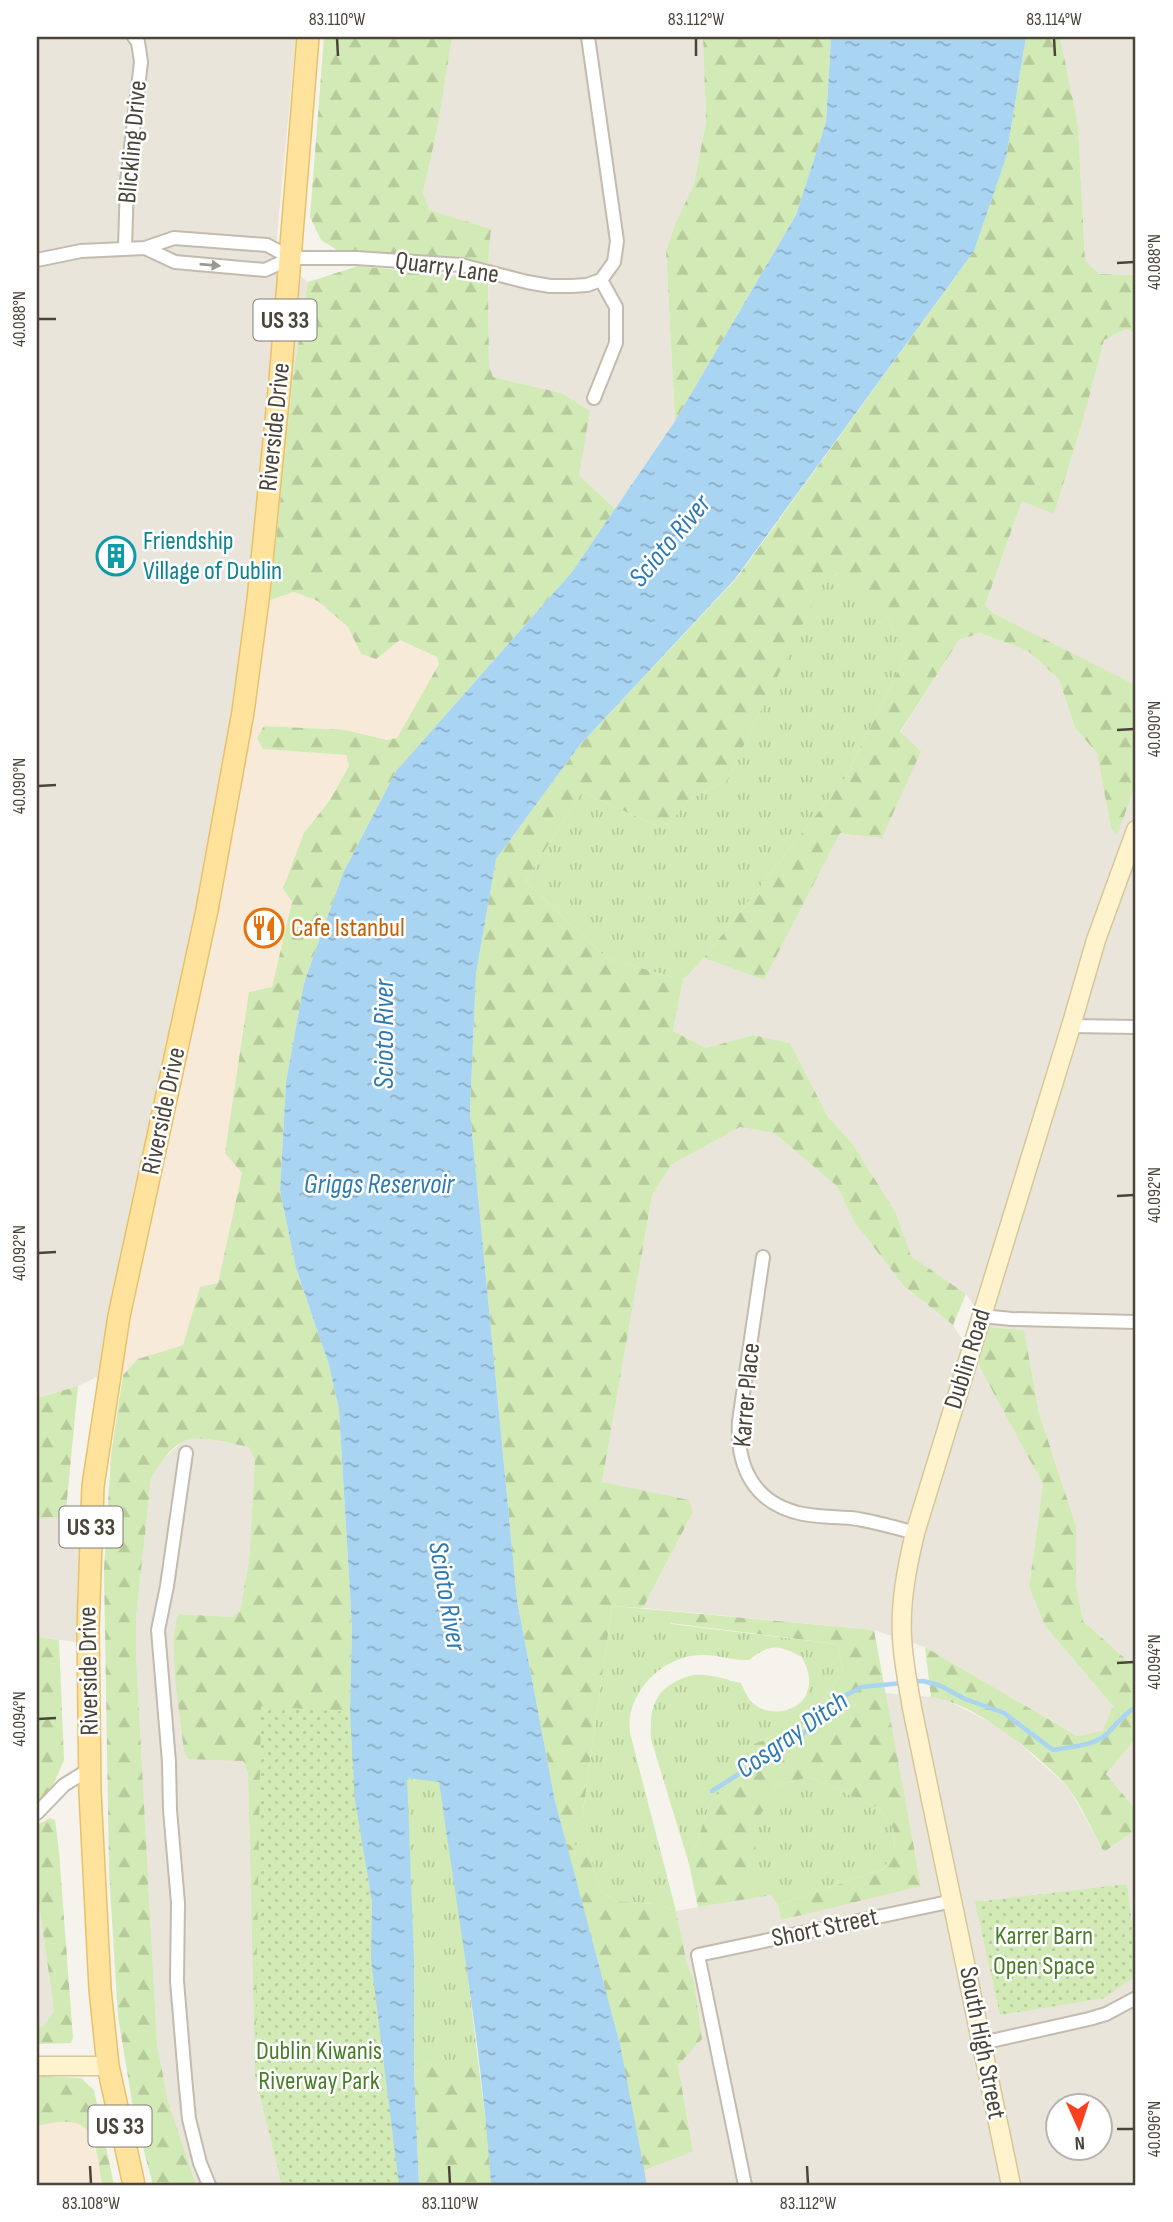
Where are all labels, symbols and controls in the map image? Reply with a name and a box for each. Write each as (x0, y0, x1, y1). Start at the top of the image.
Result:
text: 83.110°W (309, 9, 366, 30)
text: 83.112°W (668, 9, 724, 30)
text: 83.114°W (1026, 9, 1082, 30)
street label: Blickling Drive (112, 79, 154, 205)
text: 40.088°N (1144, 234, 1165, 290)
street label: Quarry Lane (393, 245, 501, 291)
one-way arrow (200, 260, 222, 271)
text: 40.088°N (9, 291, 30, 347)
road number: US 33 (254, 300, 316, 340)
street label: Riverside Drive (253, 361, 297, 493)
water label: Scioto River (622, 487, 719, 594)
place label: Friendship Village of Dublin (143, 526, 282, 587)
building icon: Friendship Village of Dublin (95, 535, 137, 577)
text: 40.090°N (1144, 701, 1165, 757)
text: 40.090°N (9, 758, 30, 814)
restaurant icon: Cafe Istanbul (243, 907, 285, 949)
place label: Cafe Istanbul (291, 913, 405, 944)
water label: Scioto River (368, 978, 401, 1089)
street label: Riverside Drive (135, 1045, 193, 1177)
text: 40.092°N (1144, 1167, 1165, 1223)
water label: Griggs Reservoir (304, 1168, 455, 1201)
text: 40.092°N (9, 1225, 30, 1281)
street label: Dublin Road (938, 1305, 998, 1413)
street label: Karrer Place (727, 1341, 767, 1449)
road number: US 33 (60, 1506, 122, 1548)
water label: Scioto River (421, 1539, 473, 1654)
street label: Riverside Drive (72, 1606, 106, 1736)
text: 40.094°N (1144, 1634, 1165, 1690)
water label: Cosgray Ditch (730, 1684, 854, 1785)
text: 40.094°N (9, 1691, 30, 1747)
street label: Short Street (769, 1902, 881, 1954)
park label: Karrer Barn Open Space (993, 1921, 1095, 1982)
street label: South High Street (952, 1964, 1012, 2122)
park label: Dublin Kiwanis Riverway Park (256, 2036, 382, 2097)
north arrow (1044, 2092, 1114, 2162)
text: 40.096°N (1144, 2101, 1165, 2157)
road number: US 33 (88, 2106, 152, 2146)
text: N (1074, 2131, 1085, 2154)
text: 83.108°W (62, 2193, 120, 2214)
text: 83.110°W (422, 2193, 479, 2214)
text: 83.112°W (780, 2193, 836, 2214)

